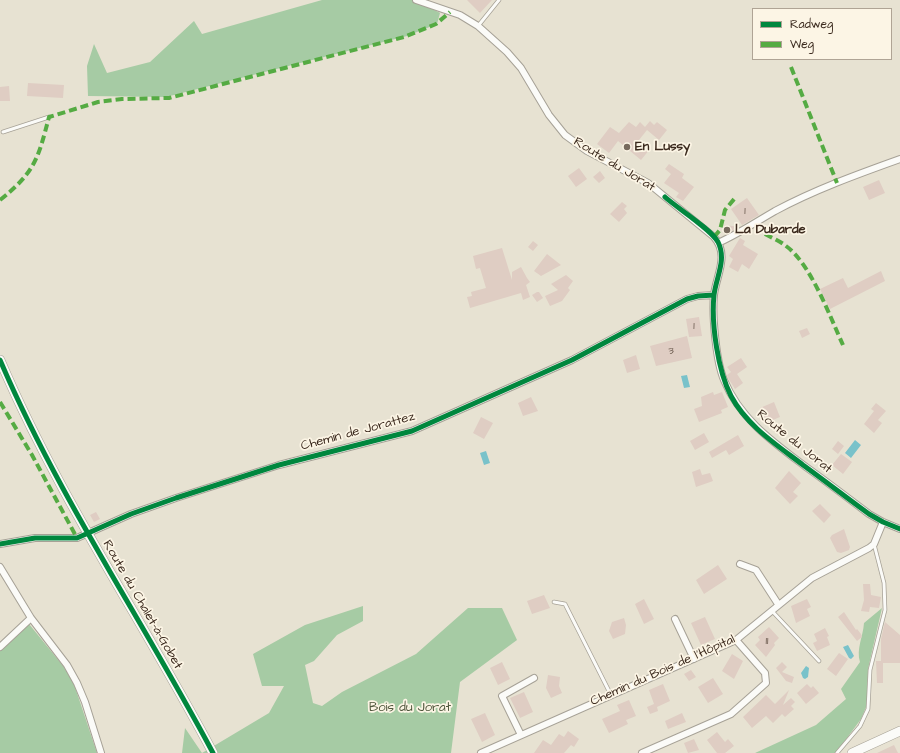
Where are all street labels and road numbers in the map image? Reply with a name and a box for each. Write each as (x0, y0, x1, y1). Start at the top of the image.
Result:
street label: Route du Jorat (570, 135, 658, 195)
street label: Route du Jorat (753, 407, 835, 477)
street label: Chemin de Jorattez (299, 409, 417, 455)
street label: Route du Chalet-à-Gobet (99, 538, 185, 672)
street label: Chemin du Bois de l'Hôpital (588, 632, 738, 710)

